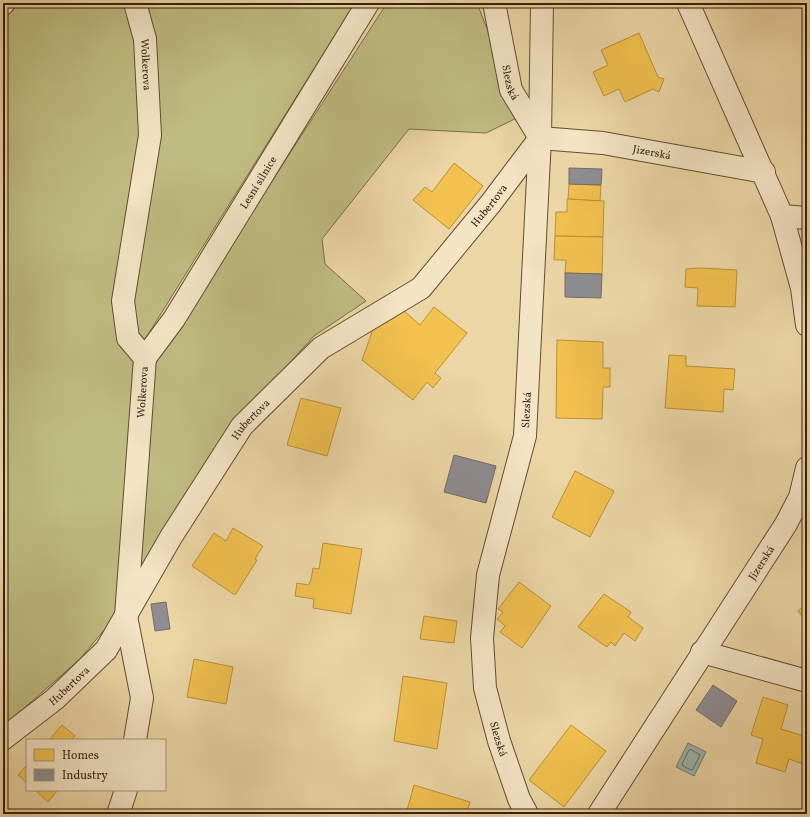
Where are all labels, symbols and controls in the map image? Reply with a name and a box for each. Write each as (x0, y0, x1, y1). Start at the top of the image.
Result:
street label: Wolkerova (136, 38, 154, 92)
street label: Slezská (497, 64, 522, 104)
street label: Jizerská (631, 143, 673, 164)
street label: Lesní silnice (237, 154, 281, 212)
street label: Hubertova (468, 181, 512, 231)
street label: Wolkerova (134, 365, 153, 419)
street label: Slezská (519, 391, 536, 429)
street label: Hubertova (229, 396, 274, 444)
street label: Jizerská (746, 543, 779, 584)
street label: Hubertova (46, 663, 94, 710)
street label: Slezská (485, 720, 510, 760)
legend (26, 739, 166, 791)
text: Homes (62, 748, 99, 764)
text: Industry (62, 768, 108, 784)

